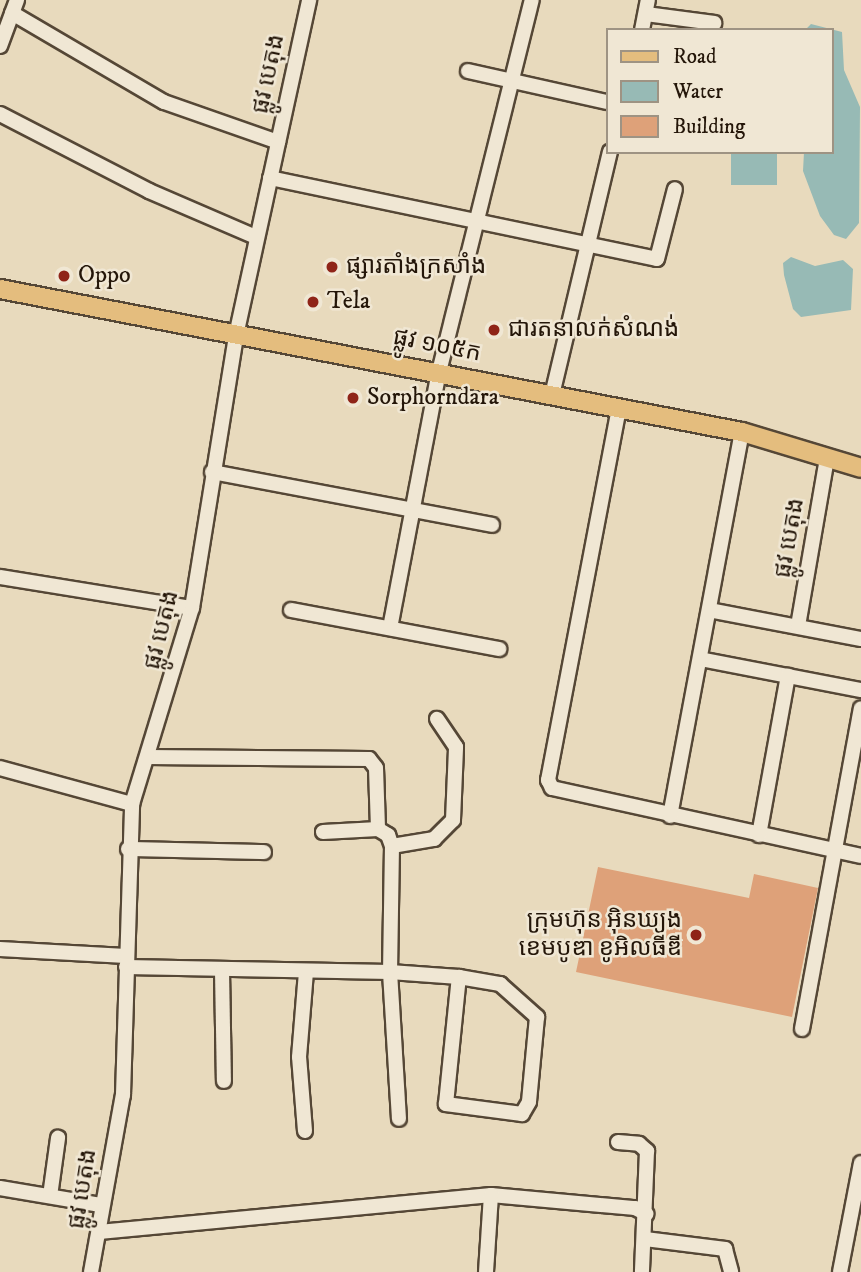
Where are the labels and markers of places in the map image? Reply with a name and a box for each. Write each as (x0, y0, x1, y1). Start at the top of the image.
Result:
place label: ផ្សារតាំងក្រសាំង (346, 253, 486, 281)
marker: ផ្សារតាំងក្រសាំង (324, 259, 340, 275)
place label: Oppo (78, 262, 131, 290)
marker: Oppo (56, 268, 72, 284)
place label: Tela (327, 288, 370, 316)
marker: Tela (305, 294, 321, 310)
place label: ជារតនាលក់សំណង់ (508, 316, 679, 344)
marker: ជារតនាលក់សំណង់ (486, 322, 502, 338)
place label: Sorphorndara (367, 384, 499, 412)
marker: Sorphorndara (345, 390, 361, 406)
place label: ក្រុមហ៊ុន អ៊ិនឃ្យុង ខេមបូឌា ខូអិលធីឌី (519, 907, 682, 963)
marker: ក្រុមហ៊ុន អ៊ិនឃ្យុង ខេមបូឌា ខូអិលធីឌី (688, 927, 704, 943)

